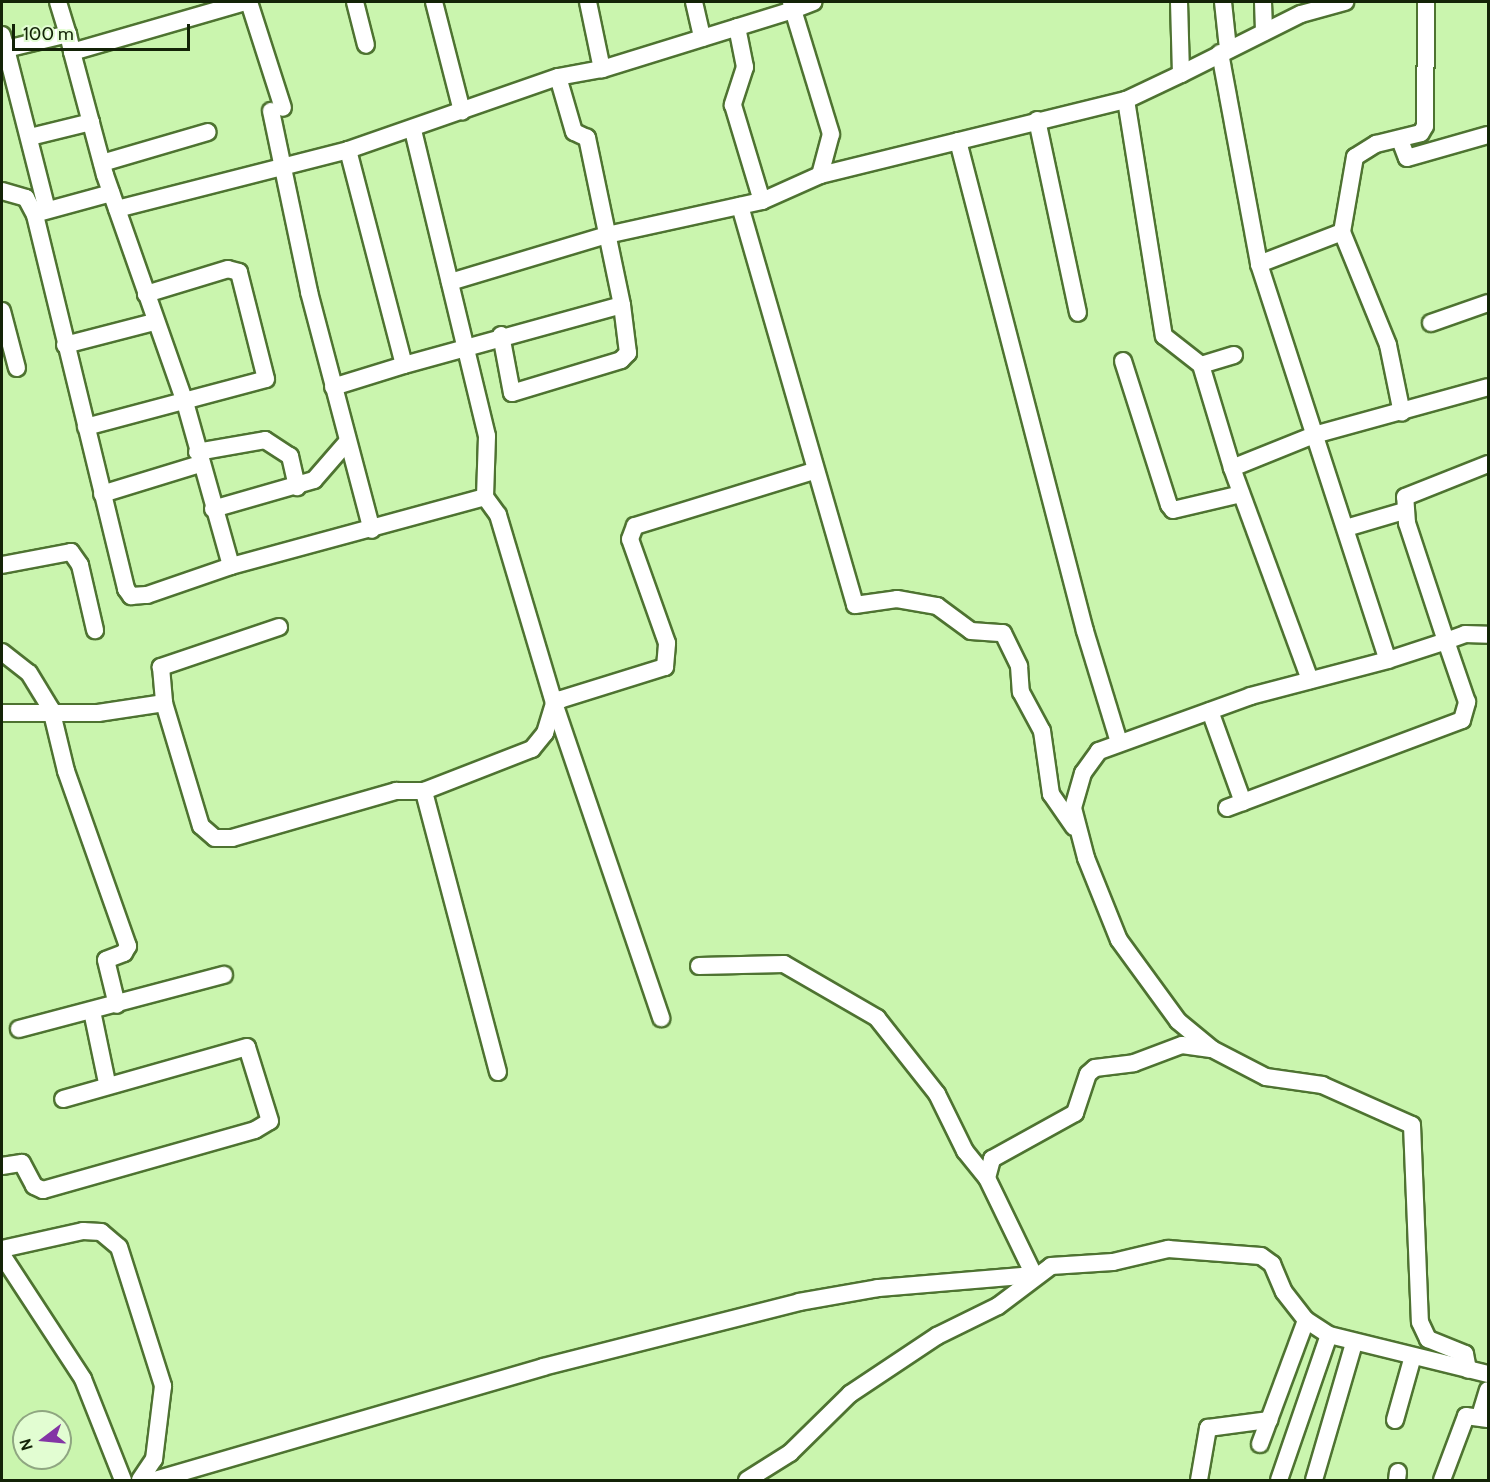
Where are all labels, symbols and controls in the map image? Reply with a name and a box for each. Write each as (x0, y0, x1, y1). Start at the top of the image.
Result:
scale bar (15, 12, 194, 50)
text: 100 m (23, 23, 74, 45)
north arrow (12, 1410, 72, 1470)
text: N (15, 1436, 37, 1453)

